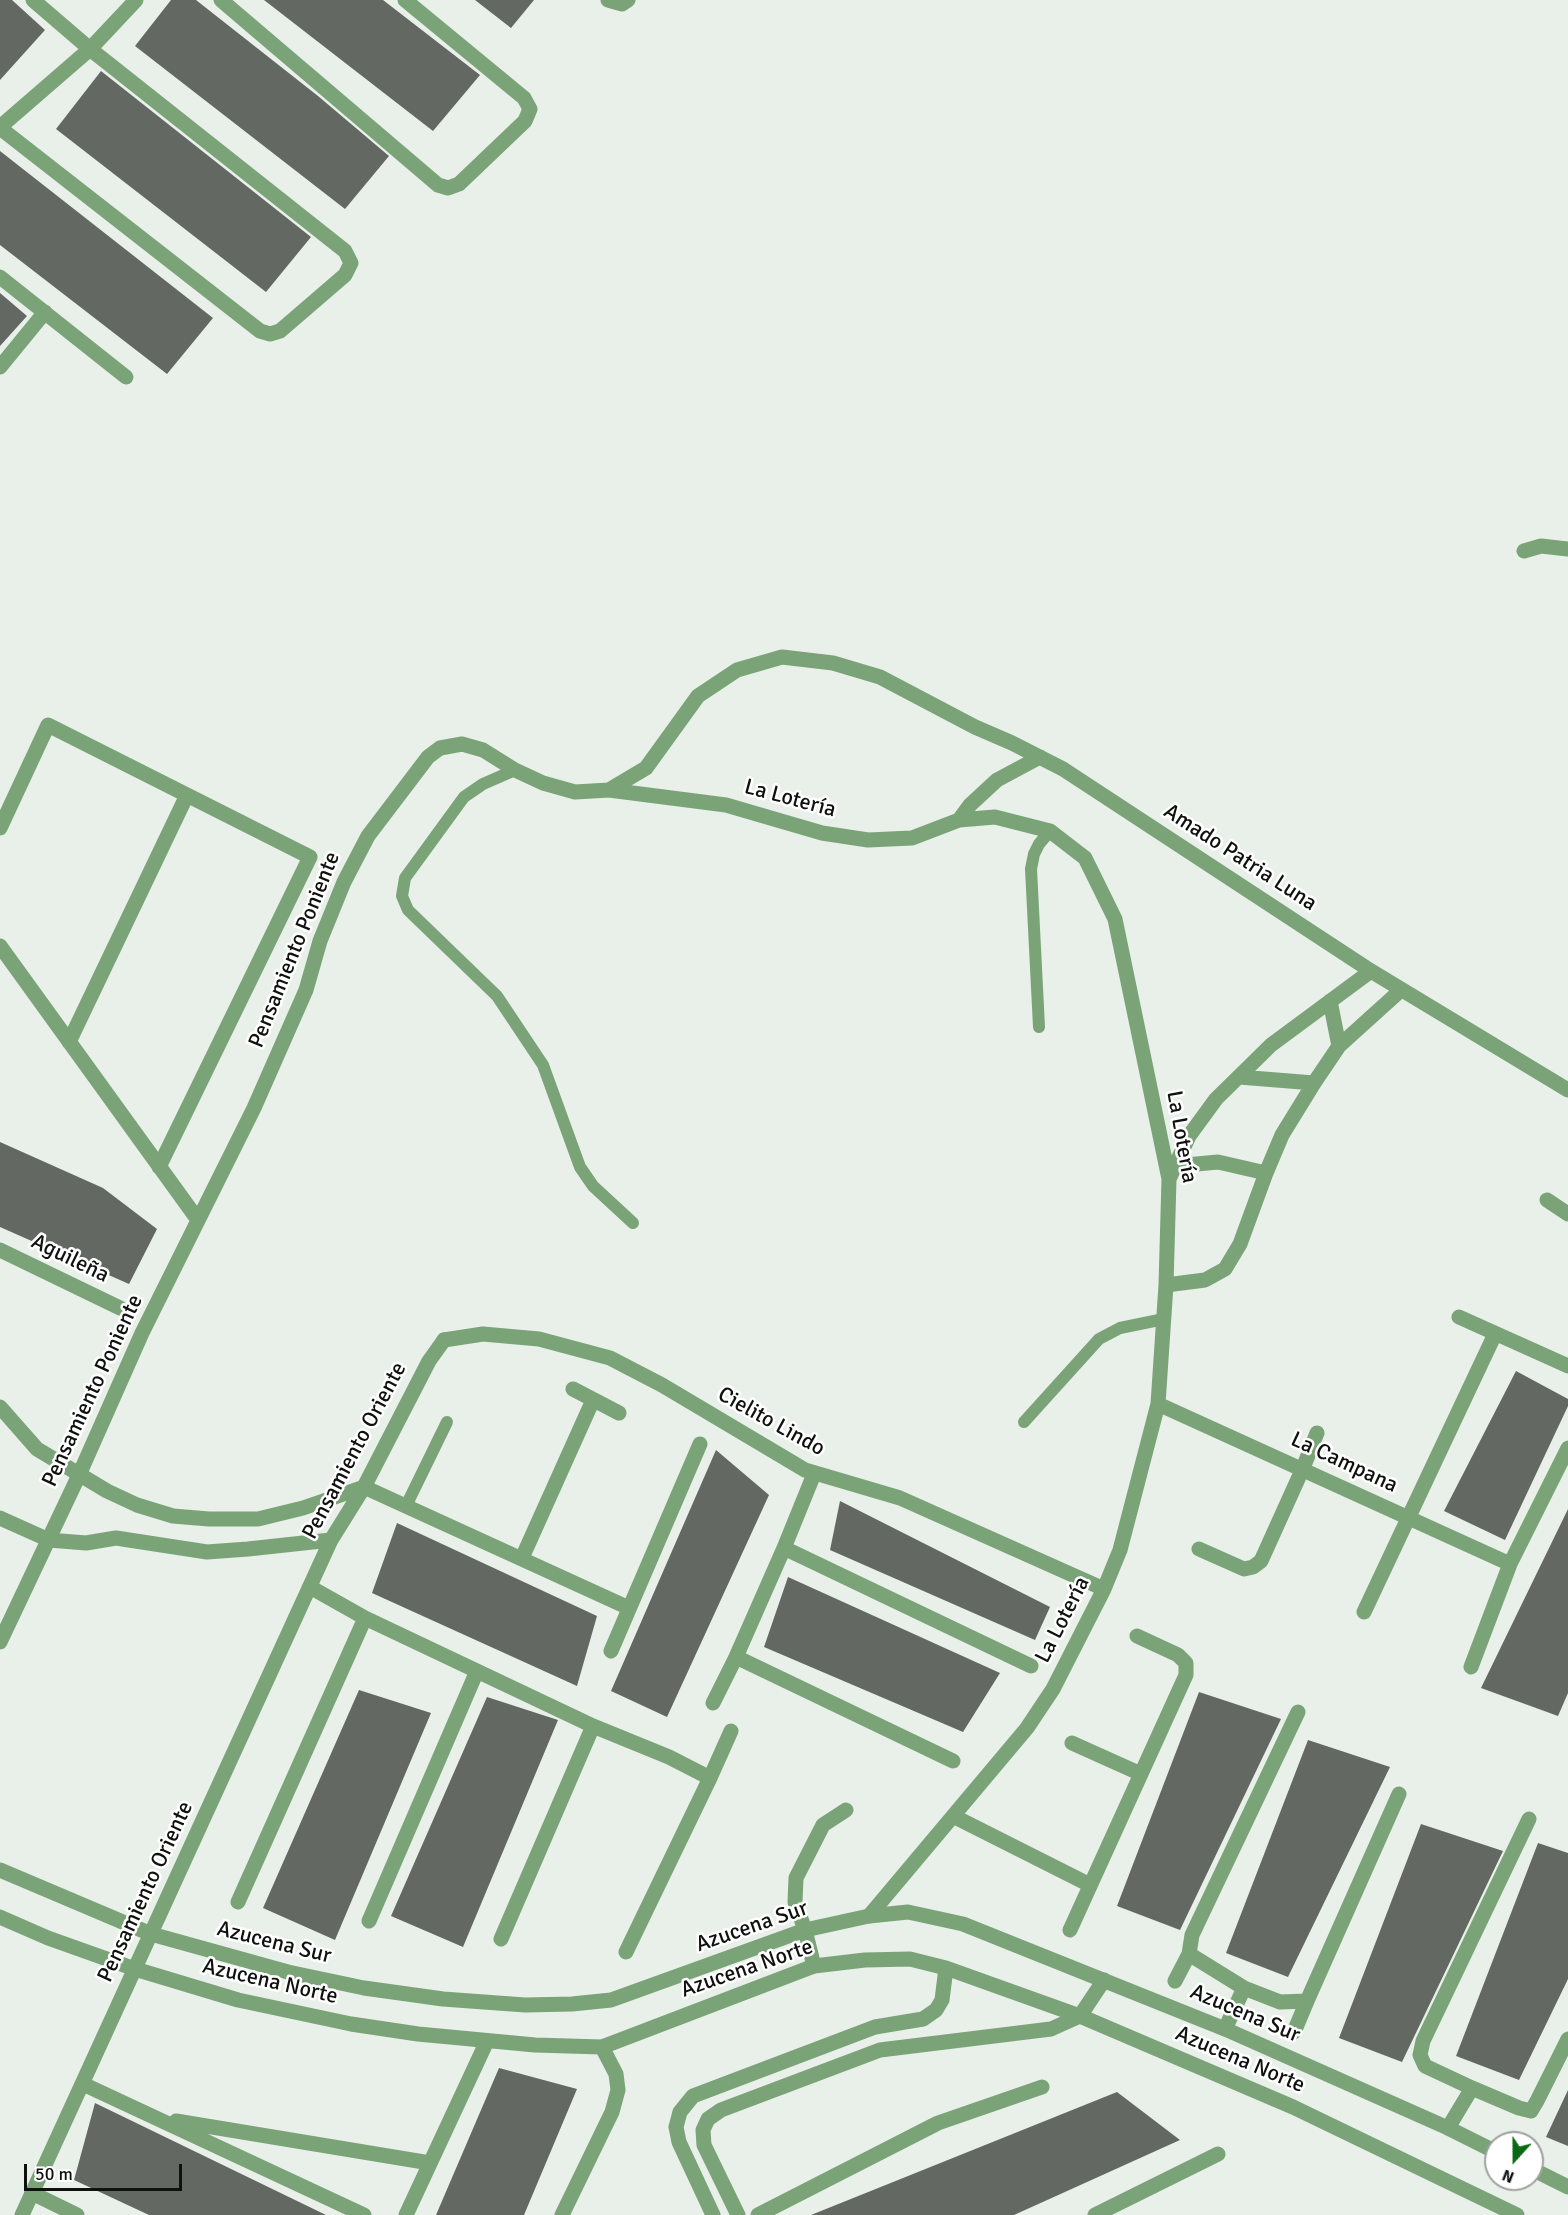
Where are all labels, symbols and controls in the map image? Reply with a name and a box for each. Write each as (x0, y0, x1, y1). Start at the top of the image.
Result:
street label: La Lotería (741, 774, 839, 824)
street label: Amado Patria Luna (1159, 799, 1321, 917)
street label: Pensamiento Poniente (244, 848, 346, 1052)
street label: La Lotería (1160, 1089, 1202, 1185)
street label: Aguileña (27, 1229, 113, 1289)
street label: Pensamiento Poniente (37, 1291, 149, 1491)
street label: Pensamiento Oriente (297, 1358, 413, 1544)
street label: Cielito Lindo (713, 1382, 829, 1462)
street label: La Campana (1286, 1427, 1402, 1499)
street label: La Lotería (1030, 1572, 1096, 1668)
street label: Pensamiento Oriente (93, 1797, 199, 1987)
street label: Azucena Sur (692, 1895, 812, 1959)
street label: Azucena Sur (214, 1916, 334, 1970)
street label: Azucena Norte (677, 1934, 817, 2004)
street label: Azucena Norte (200, 1954, 340, 2010)
street label: Azucena Sur (1186, 1979, 1304, 2049)
street label: Azucena Norte (1171, 2021, 1309, 2099)
north arrow (1484, 2131, 1544, 2191)
scale bar (27, 2152, 184, 2190)
text: 50 m (35, 2163, 73, 2185)
text: N (1499, 2165, 1517, 2187)

